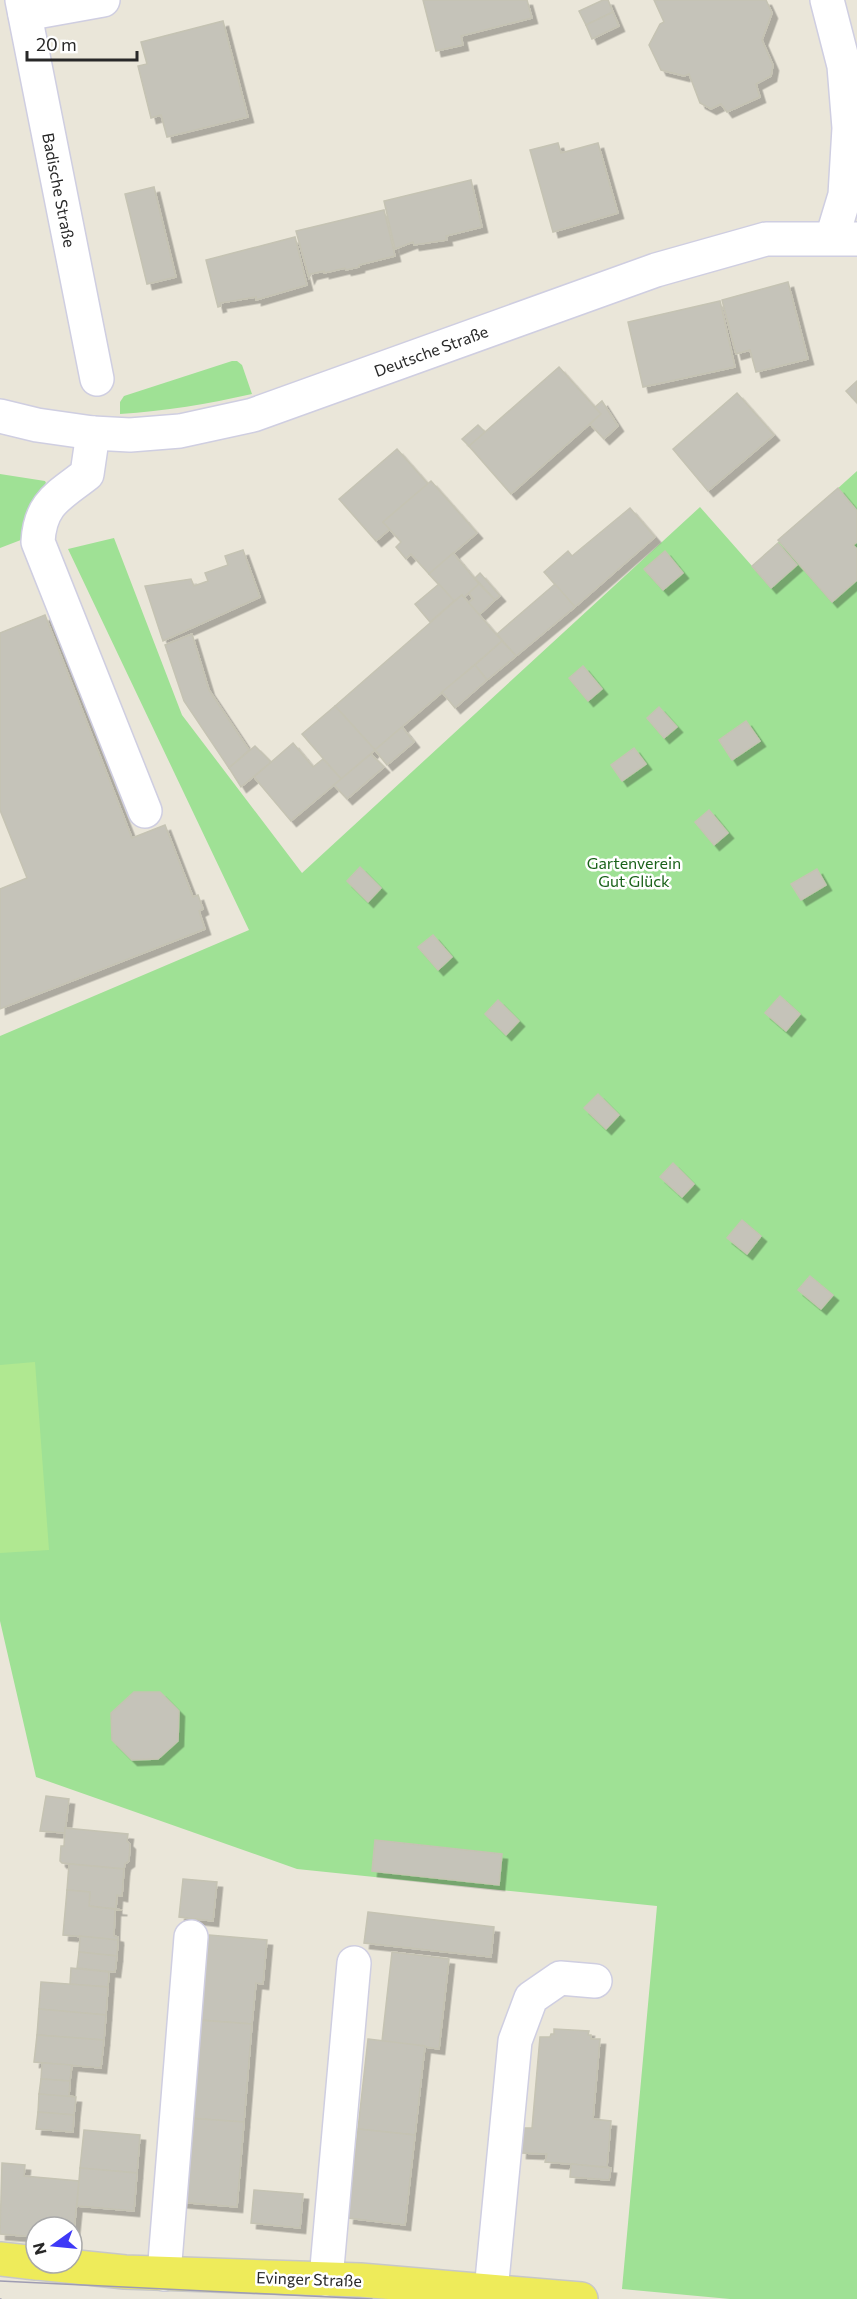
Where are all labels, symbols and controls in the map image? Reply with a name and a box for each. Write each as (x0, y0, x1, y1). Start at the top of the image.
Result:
scale bar (27, 24, 136, 62)
text: 20 m (36, 33, 77, 55)
street label: Badische Straße (39, 131, 80, 249)
street label: Deutsche Straße (371, 321, 491, 380)
park label: Gartenverein Gut Glück (587, 853, 681, 890)
north arrow (24, 2215, 84, 2275)
text: N (28, 2241, 50, 2257)
street label: Evinger Straße (256, 2267, 362, 2290)

